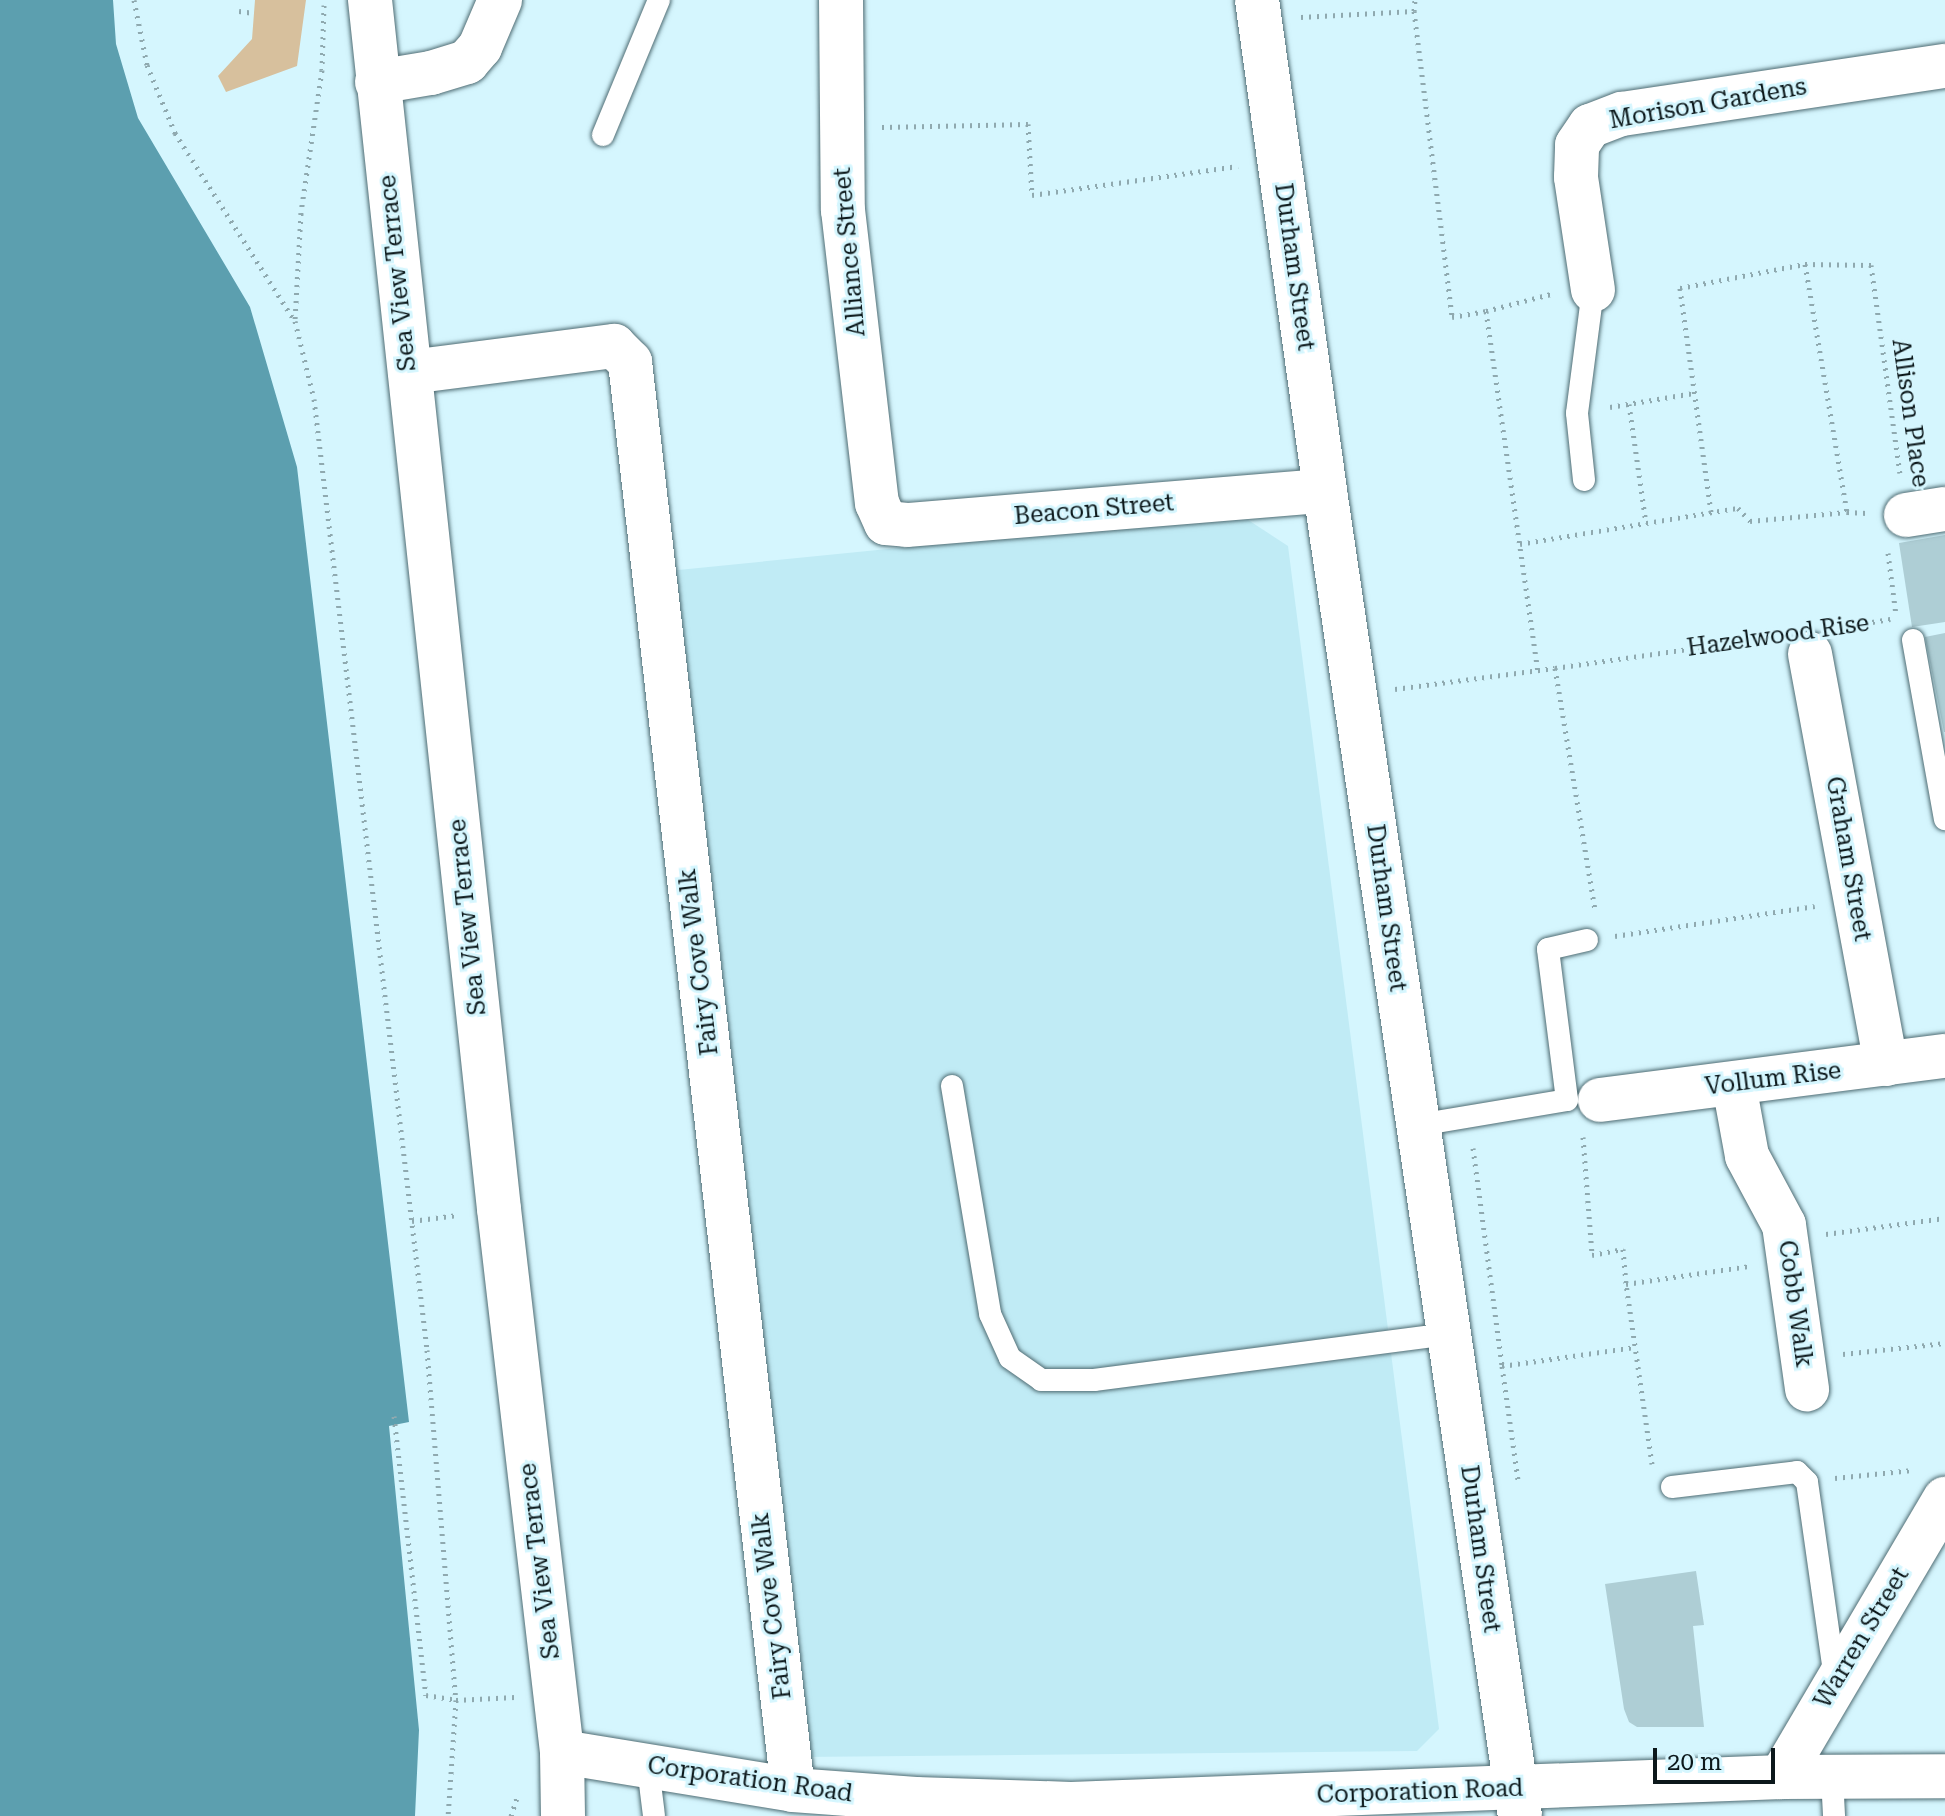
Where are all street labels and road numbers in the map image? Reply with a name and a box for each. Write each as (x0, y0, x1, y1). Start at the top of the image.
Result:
street label: Morison Gardens (1607, 72, 1809, 136)
street label: Alliance Street (828, 166, 872, 338)
street label: Sea View Terrace (373, 173, 423, 373)
street label: Durham Street (1268, 181, 1320, 353)
street label: Allison Place (1885, 337, 1935, 489)
street label: Beacon Street (1013, 489, 1175, 531)
street label: Hazelwood Rise (1685, 609, 1871, 663)
street label: Graham Street (1819, 774, 1877, 944)
street label: Sea View Terrace (443, 817, 493, 1017)
street label: Durham Street (1360, 822, 1412, 994)
street label: Fairy Cove Walk (673, 867, 725, 1057)
street label: Vollum Rise (1703, 1056, 1843, 1102)
street label: Cobb Walk (1772, 1239, 1818, 1369)
street label: Sea View Terrace (514, 1461, 566, 1661)
street label: Durham Street (1454, 1463, 1506, 1635)
street label: Fairy Cove Walk (746, 1511, 798, 1701)
street label: Warren Street (1809, 1562, 1915, 1714)
street label: Corporation Road (646, 1751, 854, 1809)
street label: Corporation Road (1316, 1774, 1524, 1810)

